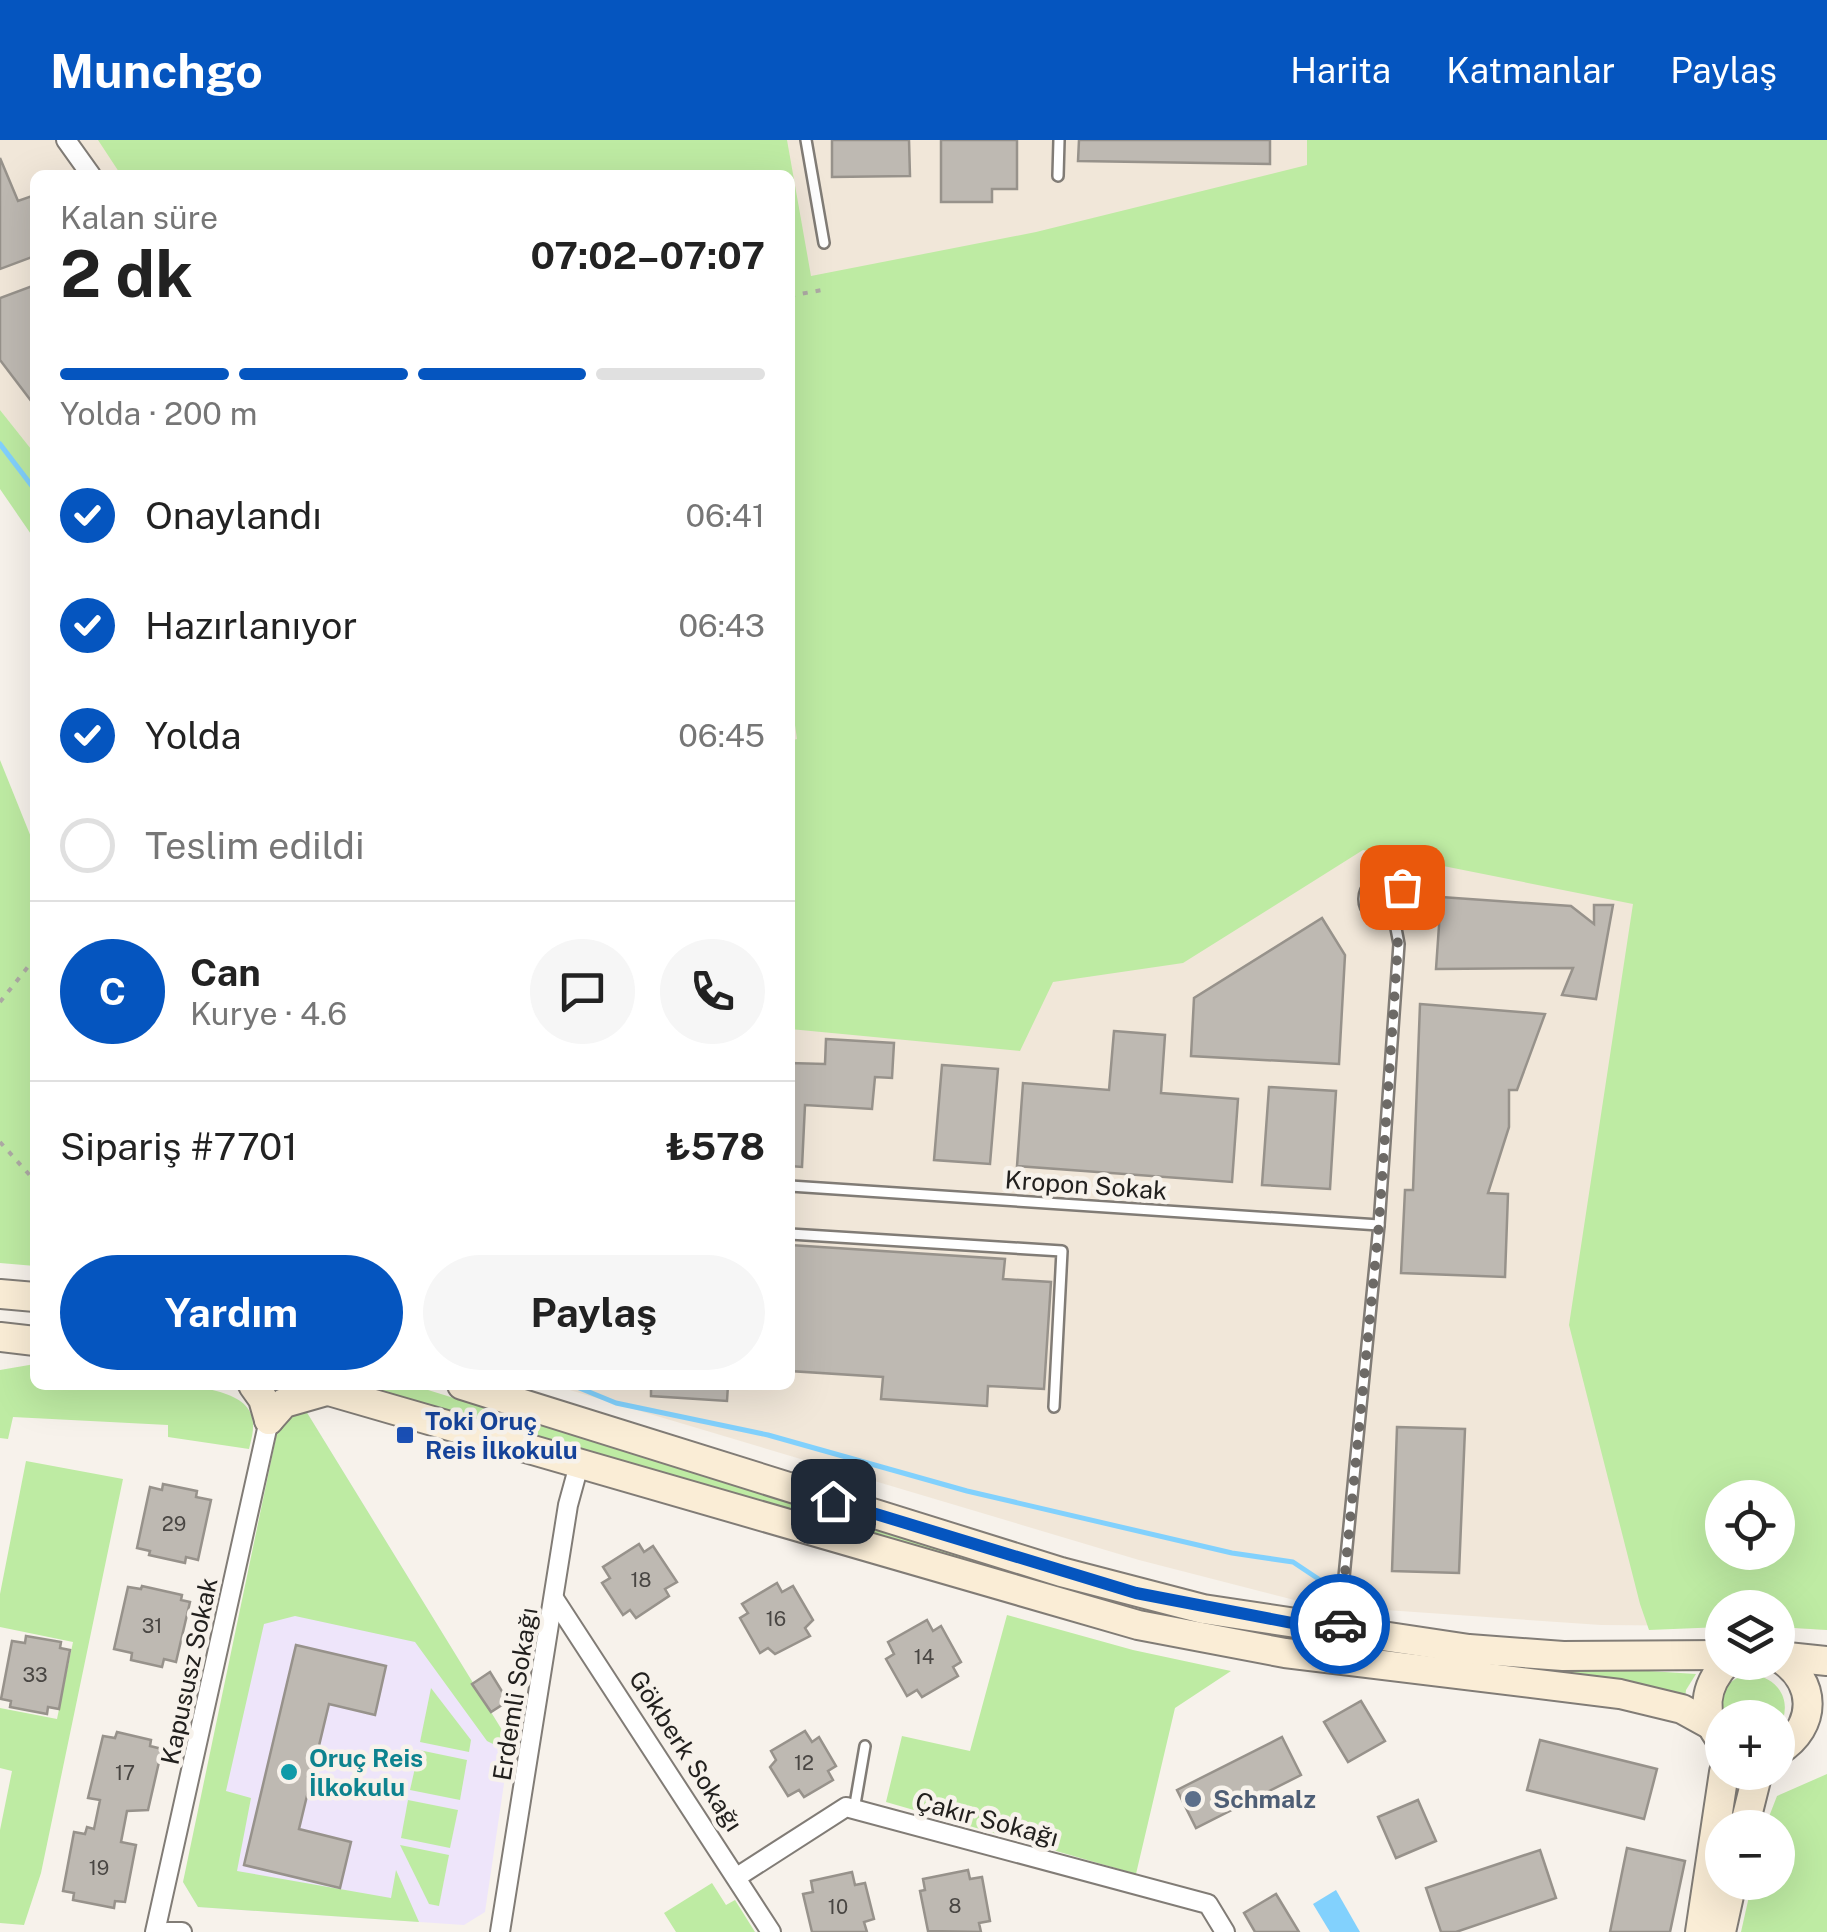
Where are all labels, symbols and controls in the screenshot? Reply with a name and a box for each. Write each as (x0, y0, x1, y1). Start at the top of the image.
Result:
text: Munchgo (50, 42, 263, 99)
text: Harita (1290, 50, 1391, 91)
text: Katmanlar (1446, 50, 1615, 91)
text: Paylaş (1670, 50, 1777, 91)
text: Kalan süre (60, 199, 218, 236)
text: 07:02–07:07 (530, 233, 765, 278)
text: 2 dk (60, 235, 193, 312)
text: Yolda · 200 m (60, 395, 257, 432)
icon: check (60, 488, 115, 543)
text: Onaylandı (145, 493, 322, 538)
text: 06:41 (686, 497, 765, 534)
icon: check (60, 598, 115, 653)
text: Hazırlanıyor (145, 603, 357, 648)
text: 06:43 (678, 607, 765, 644)
icon: check (60, 708, 115, 763)
text: Yolda (145, 713, 241, 758)
text: 06:45 (678, 717, 765, 754)
text: Teslim edildi (145, 823, 364, 868)
pin (1360, 845, 1445, 930)
icon: bag (1375, 860, 1430, 915)
button: chat (530, 939, 635, 1044)
button: phone (660, 939, 765, 1044)
text: Can (190, 950, 261, 995)
text: C (99, 969, 126, 1014)
text: Kurye · 4.6 (190, 995, 347, 1032)
text: Sipariş #7701 (60, 1124, 298, 1169)
text: ₺578 (666, 1124, 765, 1169)
street label: Kropon Sokak (1004, 1164, 1168, 1206)
button: Yardım (60, 1255, 403, 1370)
button: Paylaş (423, 1255, 765, 1370)
place label: Toki Oruç Reis İlkokulu (425, 1406, 578, 1465)
marker: Toki Oruç Reis İlkokulu (394, 1424, 416, 1446)
pin (791, 1459, 876, 1544)
icon: home (806, 1474, 861, 1529)
map controls (1705, 1480, 1795, 1900)
button: locate (1705, 1480, 1795, 1570)
house number: 29 (162, 1512, 186, 1536)
house number: 18 (630, 1568, 652, 1592)
courier (1290, 1574, 1390, 1674)
street label: Kapususz Sokak (155, 1575, 223, 1767)
button: layers (1705, 1590, 1795, 1680)
icon: car (1313, 1597, 1368, 1652)
street label: Erdemli Sokağı (486, 1605, 544, 1783)
house number: 16 (766, 1607, 786, 1631)
house number: 31 (142, 1614, 162, 1638)
house number: 14 (914, 1645, 934, 1669)
house number: 33 (22, 1663, 48, 1687)
street label: Gökberk Sokağı (623, 1665, 749, 1837)
button: + (1705, 1700, 1795, 1790)
place label: Oruç Reis İlkokulu (309, 1743, 423, 1802)
house number: 12 (794, 1751, 814, 1775)
house number: 17 (115, 1761, 135, 1785)
marker: Oruç Reis İlkokulu (278, 1761, 300, 1783)
place label: Schmalz (1213, 1784, 1316, 1814)
street label: Çakır Sokağı (912, 1785, 1062, 1853)
marker: Schmalz (1182, 1788, 1204, 1810)
button: − (1705, 1810, 1795, 1900)
house number: 19 (89, 1856, 109, 1880)
house number: 8 (949, 1894, 961, 1918)
house number: 10 (828, 1895, 848, 1919)

